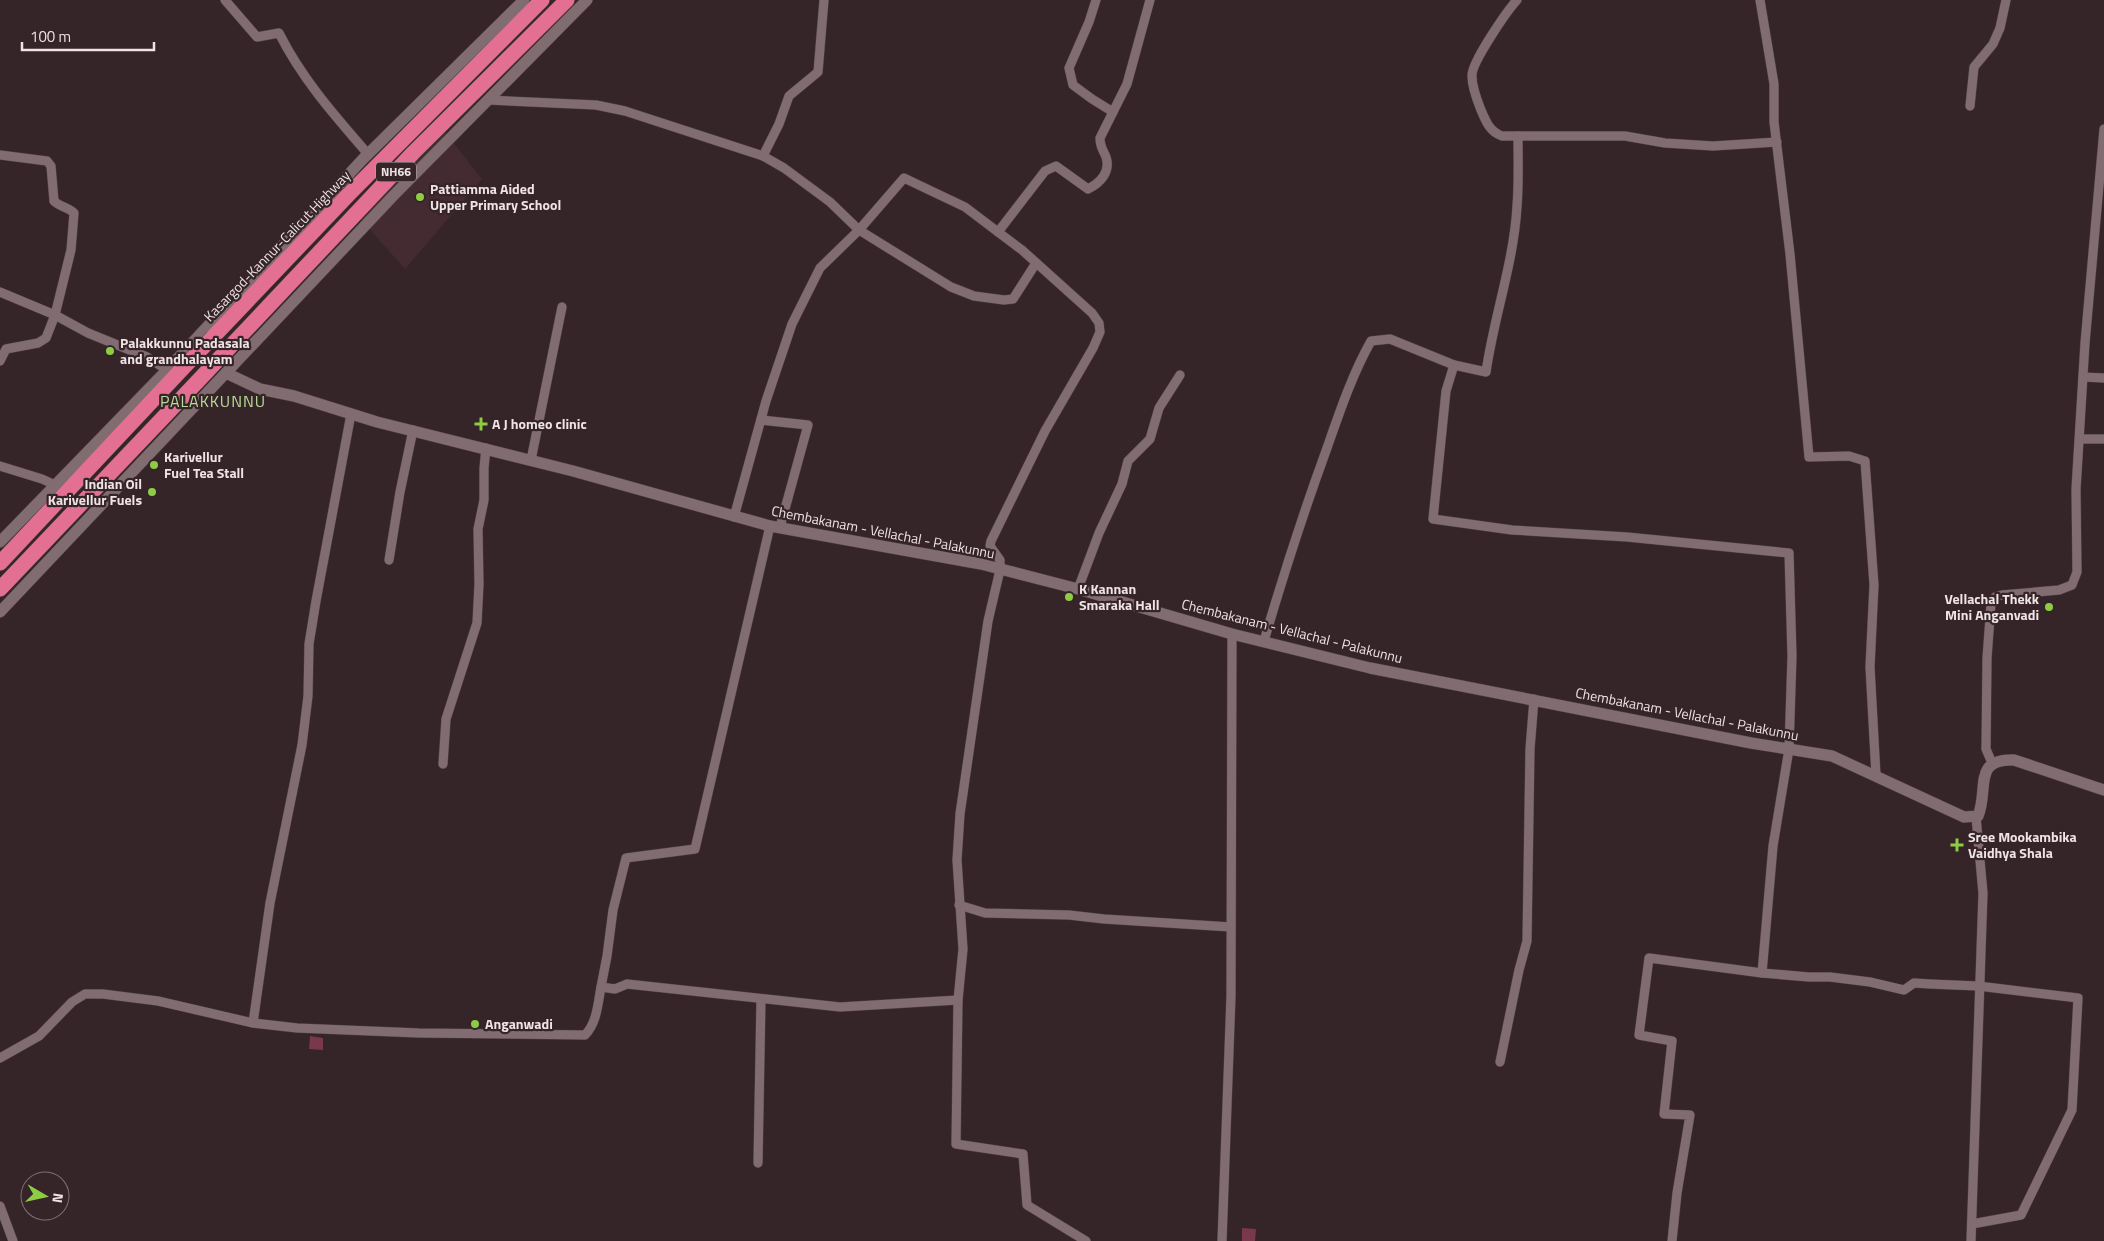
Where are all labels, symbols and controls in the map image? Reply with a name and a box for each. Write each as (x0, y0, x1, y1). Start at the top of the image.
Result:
scale bar (22, 20, 155, 52)
text: 100 m (30, 25, 71, 48)
road number: NH66 (376, 162, 416, 182)
street label: Kasargod-Kannur-Calicut Highway (199, 165, 355, 326)
place label: Pattiamma Aided Upper Primary School (430, 178, 561, 215)
marker: Pattiamma Aided Upper Primary School (414, 191, 426, 203)
place label: Palakkunnu Padasala and grandhalayam (120, 332, 250, 369)
marker: Palakkunnu Padasala and grandhalayam (104, 345, 116, 357)
district label: PALAKKUNNU (160, 389, 266, 413)
place label: A J homeo clinic (492, 413, 587, 434)
marker: A J homeo clinic (474, 417, 488, 431)
place label: Karivellur Fuel Tea Stall (164, 446, 244, 483)
marker: Karivellur Fuel Tea Stall (148, 459, 160, 471)
place label: Indian Oil Karivellur Fuels (48, 473, 142, 510)
marker: Indian Oil Karivellur Fuels (146, 486, 158, 498)
street label: Chembakanam - Vellachal - Palakunnu (770, 500, 997, 563)
place label: K Kannan Smaraka Hall (1079, 578, 1160, 615)
place label: Vellachal Thekk Mini Anganvadi (1944, 588, 2040, 625)
marker: K Kannan Smaraka Hall (1063, 591, 1075, 603)
street label: Chembakanam - Vellachal - Palakunnu (1179, 593, 1405, 668)
marker: Vellachal Thekk Mini Anganvadi (2043, 601, 2055, 613)
street label: Chembakanam - Vellachal - Palakunnu (1574, 682, 1801, 745)
place label: Sree Mookambika Vaidhya Shala (1968, 826, 2077, 863)
marker: Sree Mookambika Vaidhya Shala (1950, 838, 1964, 852)
place label: Anganwadi (485, 1013, 553, 1034)
marker: Anganwadi (469, 1018, 481, 1030)
north arrow (20, 1171, 70, 1221)
text: N (47, 1192, 69, 1205)

